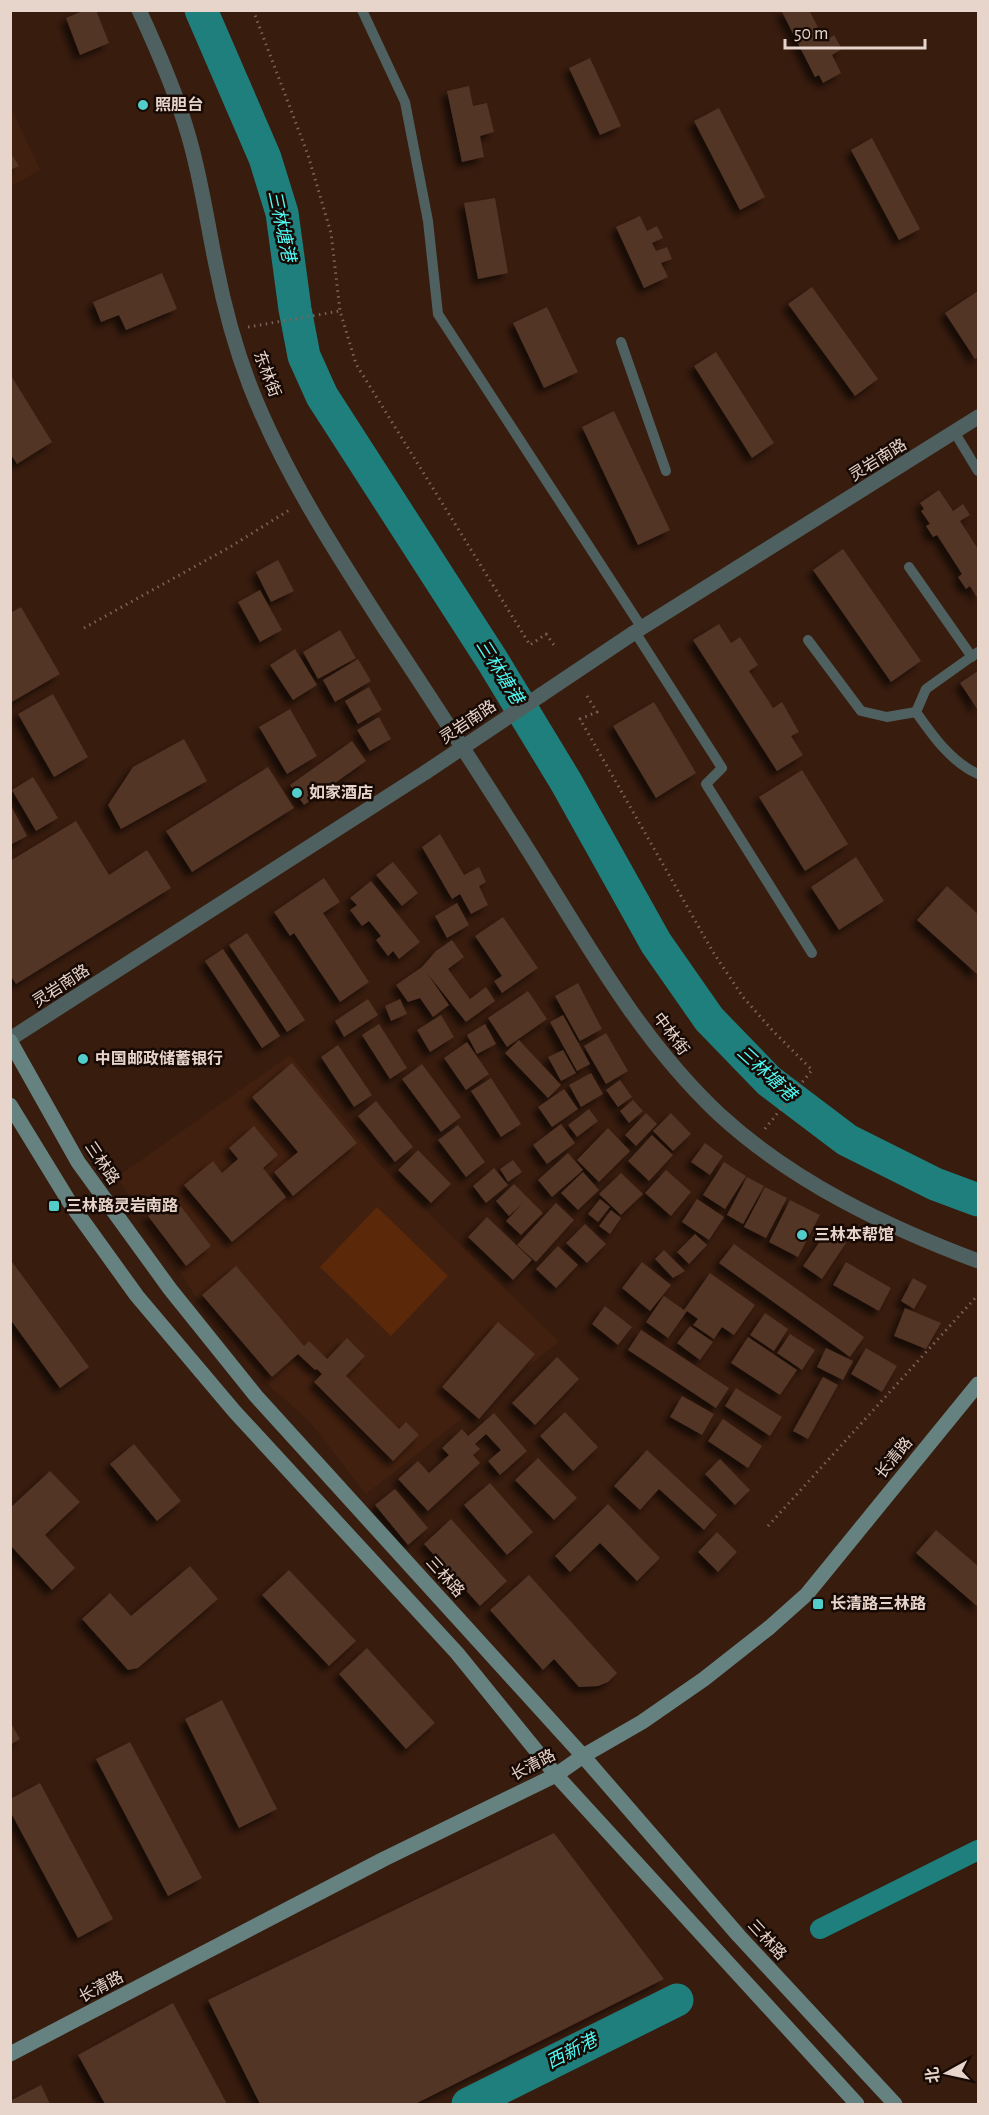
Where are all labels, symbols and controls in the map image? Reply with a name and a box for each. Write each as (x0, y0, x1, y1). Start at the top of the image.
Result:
scale bar (785, 12, 924, 50)
text: 50 m (794, 25, 828, 43)
place label: 照胆台 (155, 96, 203, 113)
marker: 照胆台 (136, 98, 150, 112)
water label: 三林塘港 (265, 188, 300, 266)
street label: 东林街 (251, 348, 284, 399)
street label: 灵岩南路 (846, 435, 909, 484)
water label: 三林塘港 (472, 636, 529, 710)
street label: 灵岩南路 (436, 697, 499, 747)
place label: 如家酒店 (309, 783, 373, 801)
marker: 如家酒店 (290, 786, 304, 800)
street label: 灵岩南路 (29, 961, 92, 1010)
street label: 中林街 (650, 1009, 693, 1058)
water label: 三林塘港 (733, 1042, 802, 1107)
place label: 中国邮政储蓄银行 (95, 1050, 223, 1067)
marker: 中国邮政储蓄银行 (76, 1052, 90, 1066)
street label: 三林路 (82, 1138, 123, 1187)
place label: 三林路灵岩南路 (66, 1197, 178, 1214)
marker: 三林路灵岩南路 (47, 1199, 61, 1213)
place label: 三林本帮馆 (814, 1226, 894, 1243)
marker: 三林本帮馆 (795, 1228, 809, 1242)
street label: 长清路 (872, 1434, 915, 1482)
street label: 三林路 (423, 1553, 468, 1600)
place label: 长清路三林路 (830, 1595, 926, 1612)
marker: 长清路三林路 (811, 1597, 825, 1611)
street label: 长清路 (508, 1746, 558, 1783)
street label: 三林路 (745, 1916, 790, 1963)
street label: 长清路 (76, 1968, 126, 2005)
water label: 西新港 (543, 2029, 603, 2072)
north arrow (917, 2043, 977, 2103)
text: 北 (923, 2066, 942, 2084)

